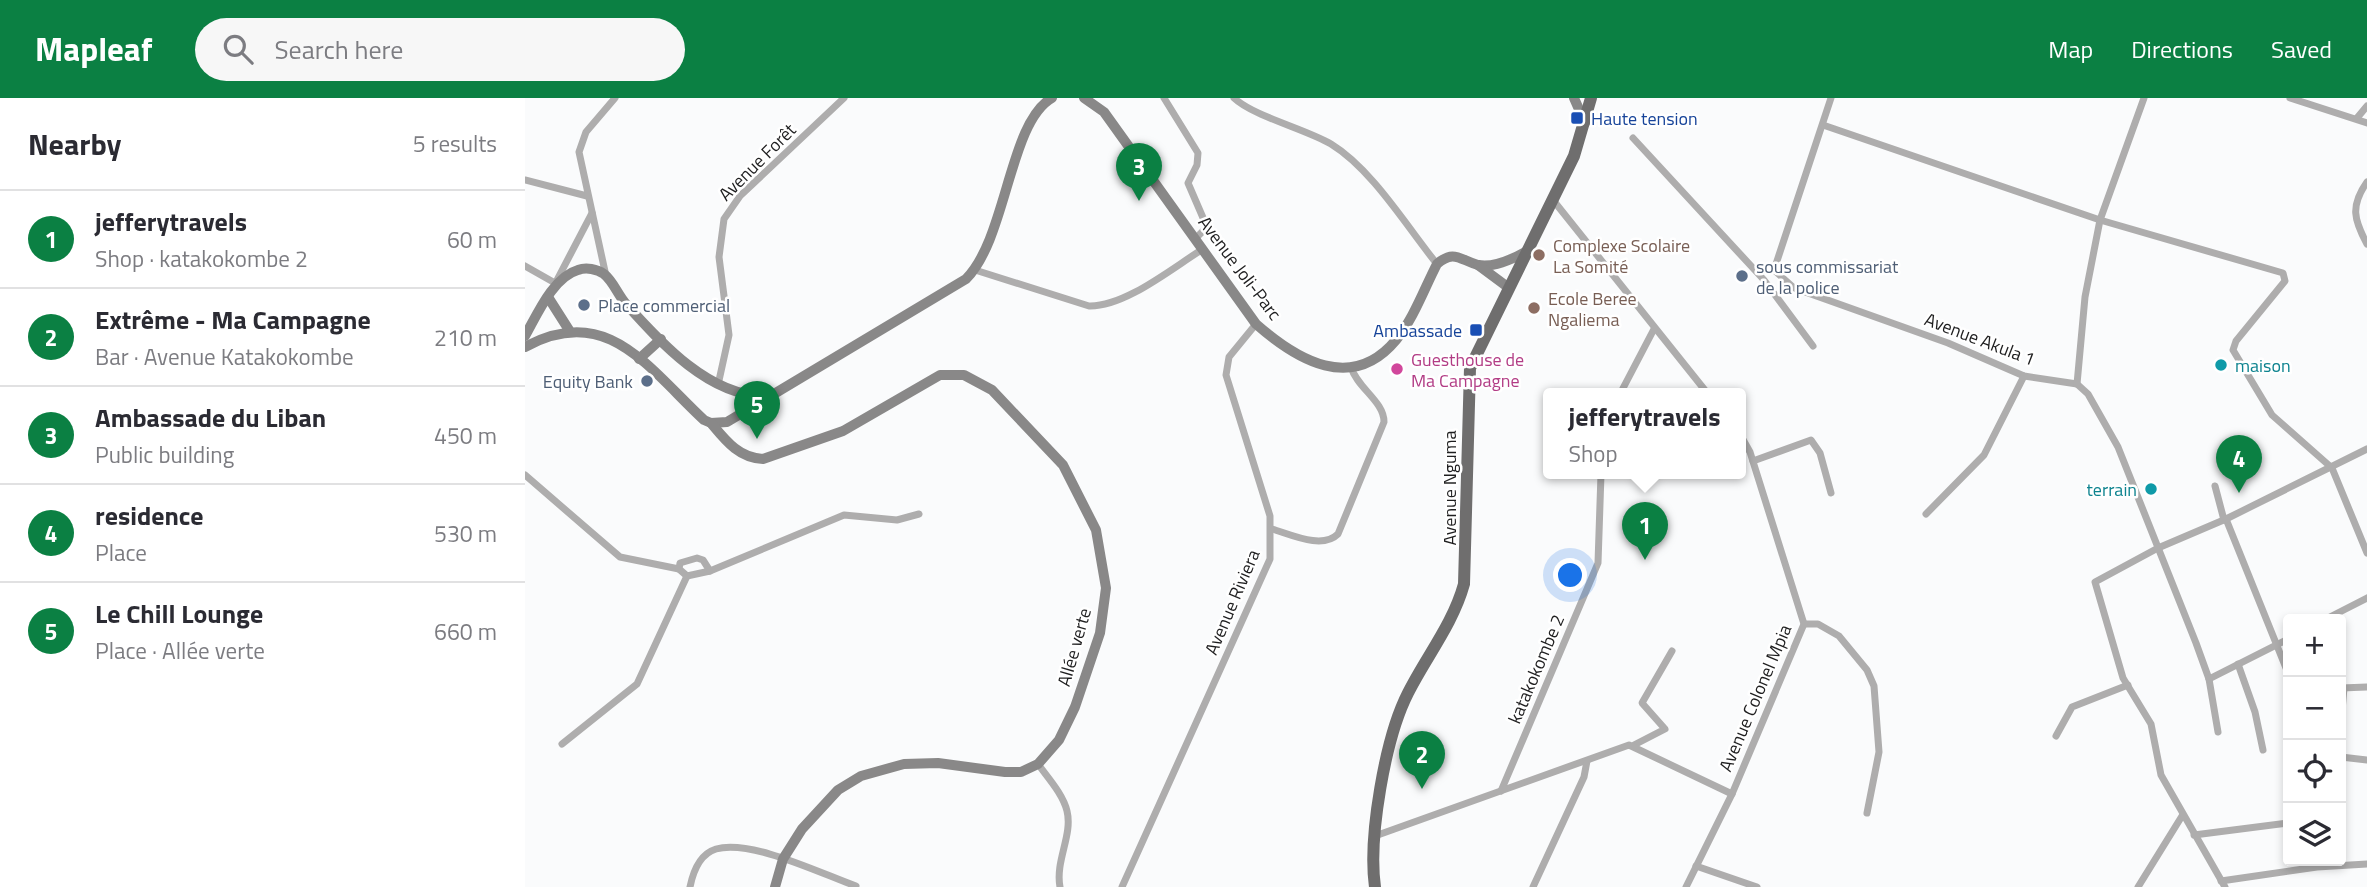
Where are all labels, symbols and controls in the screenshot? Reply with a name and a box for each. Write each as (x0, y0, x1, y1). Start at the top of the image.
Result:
search box (195, 18, 685, 81)
text: Mapleaf (35, 24, 153, 74)
icon: search (219, 30, 257, 68)
text: Search here (275, 30, 403, 69)
text: Map (2048, 31, 2093, 67)
text: Directions (2131, 31, 2233, 67)
text: Saved (2271, 31, 2332, 67)
place label: Haute tension (1591, 105, 1698, 132)
marker: Haute tension (1569, 110, 1585, 126)
street label: Avenue Forêt (712, 117, 802, 207)
text: Nearby (28, 121, 121, 167)
text: 5 results (413, 126, 497, 161)
pin: 3 (1116, 143, 1162, 201)
text: jefferytravels (95, 202, 247, 241)
street label: Avenue Joli-Parc (1192, 210, 1288, 326)
text: 1 (45, 222, 57, 257)
text: 60 m (447, 222, 497, 257)
place label: Complexe Scolaire La Somité (1553, 232, 1690, 280)
text: Shop · katakokombe 2 (95, 241, 308, 276)
marker: Complexe Scolaire La Somité (1531, 247, 1547, 263)
place label: sous commissariat de la police (1756, 253, 1899, 301)
marker: sous commissariat de la police (1734, 268, 1750, 284)
place label: Ecole Beree Ngaliema (1548, 285, 1637, 333)
place label: Place commercial (598, 292, 730, 319)
marker: Place commercial (576, 297, 592, 313)
text: Extrême - Ma Campagne (95, 300, 371, 339)
marker: Ecole Beree Ngaliema (1526, 300, 1542, 316)
street label: Avenue Akula 1 (1921, 306, 2039, 372)
place label: Ambassade (1373, 317, 1462, 344)
text: 2 (45, 320, 57, 355)
text: 210 m (434, 320, 497, 355)
marker: Ambassade (1468, 322, 1484, 338)
text: Bar · Avenue Katakokombe (95, 339, 354, 374)
place label: Guesthouse de Ma Campagne (1411, 346, 1524, 394)
place label: maison (2235, 352, 2291, 379)
marker: maison (2213, 357, 2229, 373)
marker: Guesthouse de Ma Campagne (1389, 361, 1405, 377)
place label: Equity Bank (543, 368, 633, 395)
marker: Equity Bank (639, 373, 655, 389)
pin: 5 (734, 381, 780, 439)
popup (1543, 388, 1746, 479)
text: jefferytravels (1569, 397, 1720, 436)
text: Ambassade du Liban (95, 398, 326, 437)
text: 3 (45, 418, 57, 453)
text: 450 m (434, 418, 497, 453)
street label: Avenue Nguma (1436, 430, 1463, 546)
pin: 4 (2216, 435, 2262, 493)
text: Shop (1569, 436, 1618, 471)
text: Public building (95, 437, 234, 472)
place label: terrain (2087, 476, 2137, 503)
marker: terrain (2143, 481, 2159, 497)
text: residence (95, 496, 204, 535)
pin: 1 (1622, 502, 1668, 560)
text: 4 (45, 516, 57, 551)
text: 530 m (434, 516, 497, 551)
text: Place (95, 535, 147, 570)
street label: Avenue Riviera (1198, 545, 1266, 659)
your location (1553, 558, 1587, 592)
text: Le Chill Lounge (95, 594, 263, 633)
street label: Allée verte (1050, 605, 1098, 689)
street label: katakokombe 2 (1501, 610, 1571, 728)
text: 5 (45, 614, 57, 649)
text: 660 m (434, 614, 497, 649)
map controls (2283, 614, 2346, 866)
button: + (2283, 614, 2346, 677)
street label: Avenue Colonel Mpia (1712, 620, 1798, 776)
text: Place · Allée verte (95, 633, 265, 668)
button: − (2283, 677, 2346, 740)
pin: 2 (1399, 731, 1445, 789)
button: locate (2283, 740, 2346, 803)
button: layers (2283, 803, 2346, 866)

